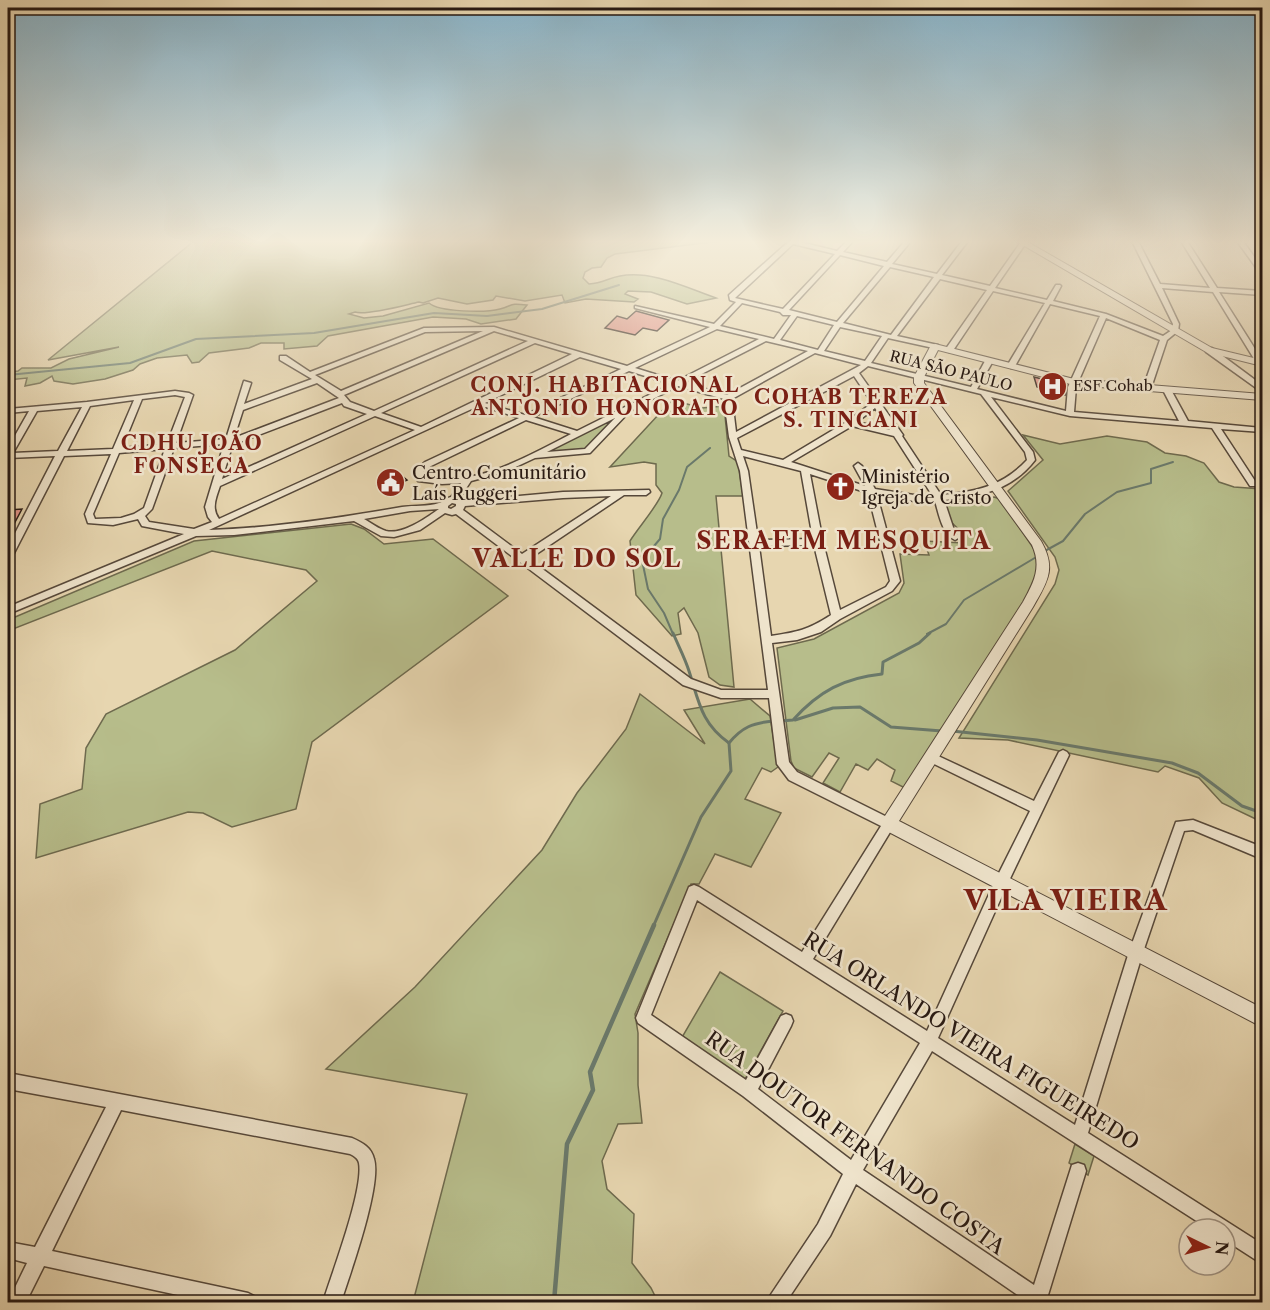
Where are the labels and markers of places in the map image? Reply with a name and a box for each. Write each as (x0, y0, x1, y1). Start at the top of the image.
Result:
hospital icon: ESF Cohab (1036, 370, 1068, 402)
place label: ESF Cohab (1073, 376, 1153, 395)
place label: Centro Comunitário Laís Ruggeri (412, 462, 586, 505)
place label: Ministério Igreja de Cristo (861, 466, 992, 509)
public building icon: Centro Comunitário Laís Ruggeri (375, 467, 407, 499)
church icon: Ministério Igreja de Cristo (824, 471, 856, 503)

